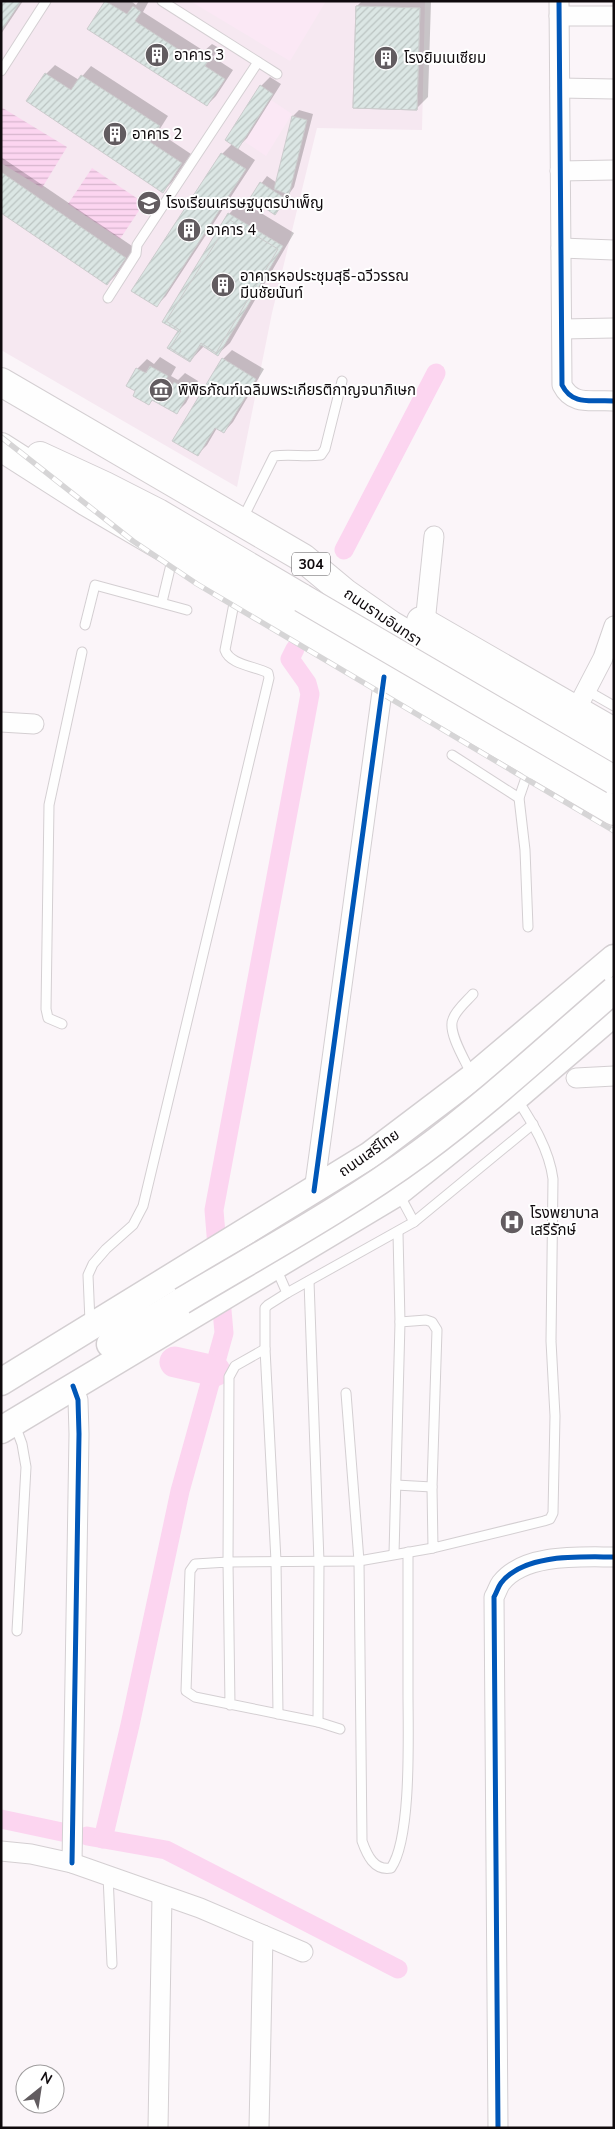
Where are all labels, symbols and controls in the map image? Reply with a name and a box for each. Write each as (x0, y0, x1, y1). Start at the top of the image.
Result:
building icon: อาคาร 3 (144, 42, 170, 68)
place label: อาคาร 3 (174, 45, 224, 65)
building icon: โรงยิมเนเซียม (373, 45, 399, 71)
place label: โรงยิมเนเซียม (404, 48, 486, 68)
building icon: อาคาร 2 (102, 121, 128, 147)
place label: อาคาร 2 (132, 124, 182, 144)
school or university icon: โรงเรียนเศรษฐบุตรบำเพ็ญ (136, 190, 162, 216)
place label: โรงเรียนเศรษฐบุตรบำเพ็ญ (166, 193, 324, 213)
building icon: อาคาร 4 (176, 217, 202, 243)
place label: อาคาร 4 (206, 220, 256, 240)
place label: อาคารหอประชุมสุธี-ฉวีวรรณ มีนชัยนันท์ (240, 266, 409, 303)
building icon: อาคารหอประชุมสุธี-ฉวีวรรณ มีนชัยนันท์ (210, 272, 236, 298)
museum icon: พิพิธภัณฑ์เฉลิมพระเกียรติกาญจนาภิเษก (148, 377, 174, 403)
place label: พิพิธภัณฑ์เฉลิมพระเกียรติกาญจนาภิเษก (178, 380, 416, 400)
road number: 304 (292, 552, 330, 576)
street label: ถนนรามอินทรา (340, 583, 426, 651)
street label: ถนนเสรีไทย (335, 1125, 403, 1181)
place label: โรงพยาบาล เสรีรักษ์ (530, 1203, 599, 1240)
hospital icon: โรงพยาบาล เสรีรักษ์ (499, 1209, 525, 1235)
north arrow (15, 2064, 65, 2114)
text: N (37, 2067, 56, 2089)

